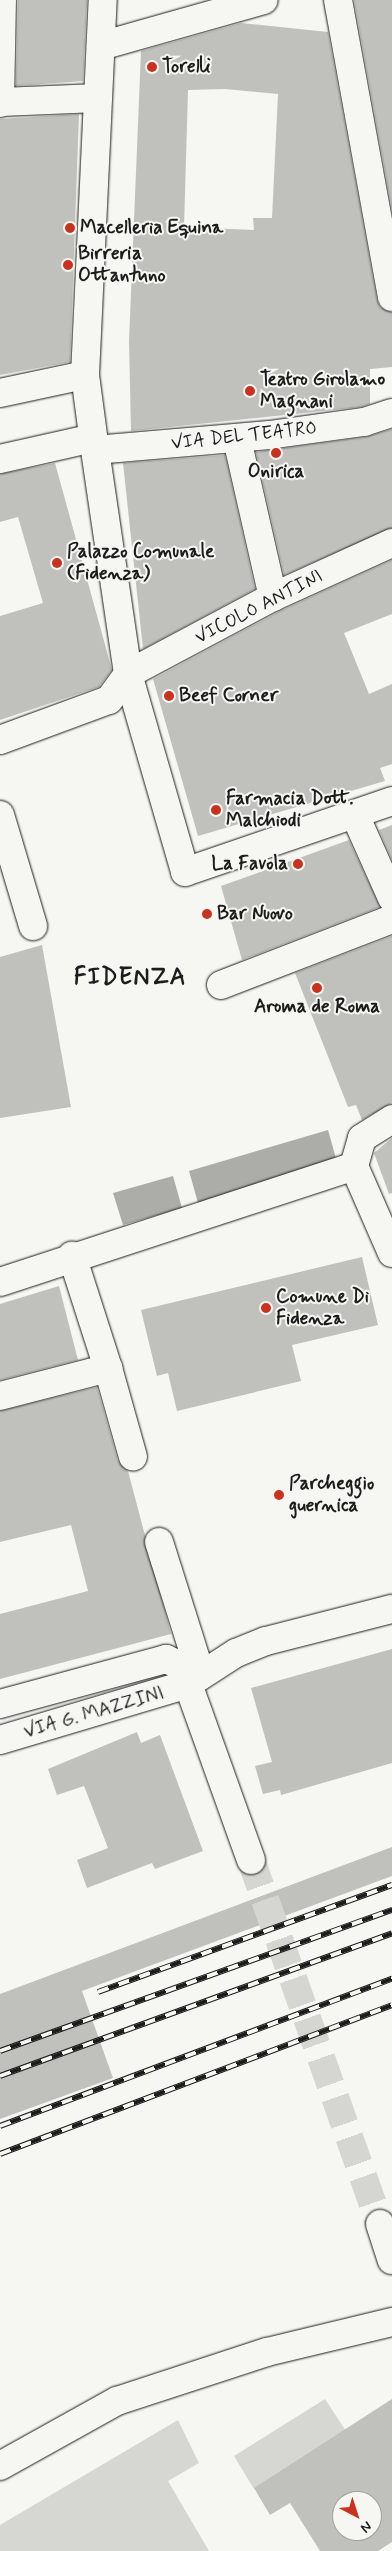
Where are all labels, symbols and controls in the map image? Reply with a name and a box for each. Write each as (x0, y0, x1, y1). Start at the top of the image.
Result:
place label: Torelli (162, 56, 211, 78)
marker: Torelli (146, 61, 158, 73)
place label: Macelleria Equina (80, 217, 221, 239)
marker: Macelleria Equina (64, 222, 76, 234)
place label: Birreria Ottantuno (78, 243, 166, 287)
marker: Birreria Ottantuno (62, 259, 74, 271)
place label: Teatro Girolamo Magnani (260, 369, 385, 413)
marker: Teatro Girolamo Magnani (244, 385, 256, 397)
street label: VIA DEL TEATRO (170, 417, 318, 455)
marker: Onirica (270, 447, 282, 459)
place label: Onirica (248, 461, 304, 483)
place label: Palazzo Comunale (Fidenza) (67, 541, 219, 585)
marker: Palazzo Comunale (Fidenza) (51, 557, 63, 569)
street label: VICOLO ANTINI (191, 565, 327, 649)
place label: Beef Corner (179, 685, 283, 707)
marker: Beef Corner (163, 690, 175, 702)
place label: Farmacia Dott. Malchiodi (226, 788, 354, 832)
marker: Farmacia Dott. Malchiodi (210, 804, 222, 816)
place label: La Favola (210, 853, 288, 875)
marker: La Favola (292, 858, 304, 870)
place label: Bar Nuovo (217, 903, 296, 925)
marker: Bar Nuovo (201, 908, 213, 920)
district label: FIDENZA (72, 964, 188, 992)
marker: Aroma de Roma (311, 982, 323, 994)
place label: Aroma de Roma (253, 996, 381, 1018)
place label: Comune Di Fidenza (276, 1286, 369, 1330)
marker: Comune Di Fidenza (260, 1302, 272, 1314)
place label: Parcheggio guernica (289, 1473, 374, 1517)
marker: Parcheggio guernica (273, 1489, 285, 1501)
street label: VIA G. MAZZINI (21, 1682, 167, 1744)
north arrow (332, 2491, 382, 2541)
text: N (357, 2517, 375, 2537)

